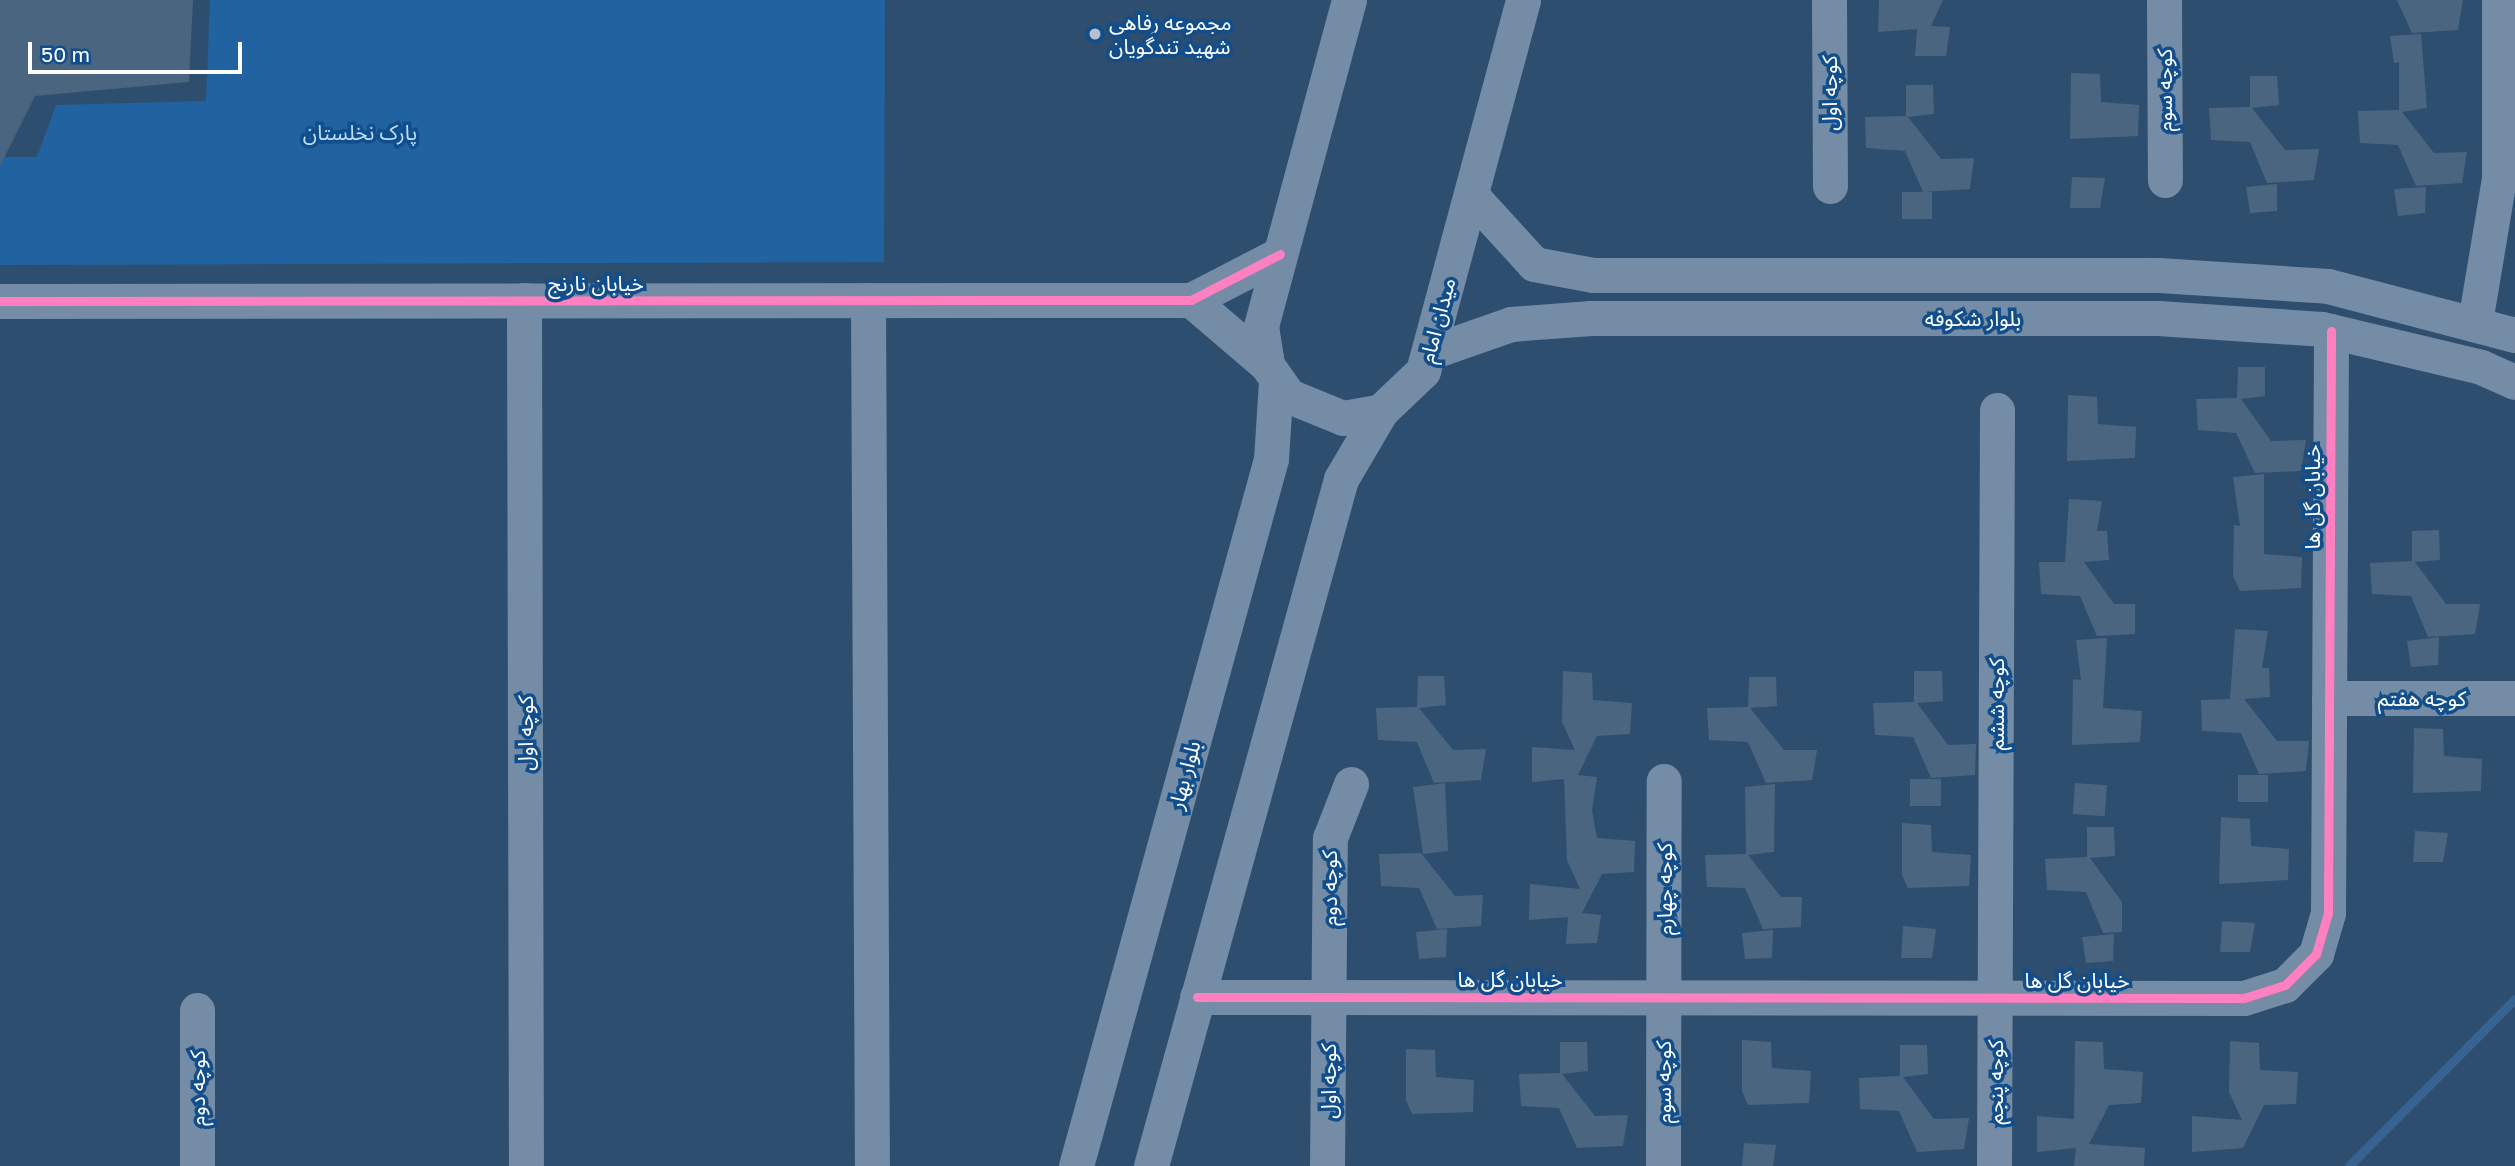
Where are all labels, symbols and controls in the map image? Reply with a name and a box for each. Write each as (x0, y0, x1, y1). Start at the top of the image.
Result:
place label: مجموعه رفاهی شهید تندگویان (1109, 9, 1232, 59)
marker: مجموعه رفاهی شهید تندگویان (1087, 26, 1103, 42)
scale bar (32, 28, 245, 72)
text: 50 m (41, 41, 90, 67)
street label: کوچه سوم (2151, 49, 2177, 131)
street label: کوچه اول (1816, 55, 1842, 131)
park label: پارک نخلستان (303, 119, 417, 145)
street label: خیابان نارنج (548, 270, 644, 296)
street label: میدان امام (1414, 275, 1460, 365)
street label: بلوار شکوفه (1925, 305, 2021, 331)
street label: خیابان گل ها (2299, 444, 2325, 550)
street label: کوچه ششم (1983, 658, 2009, 750)
street label: کوچه هفتم (2378, 685, 2466, 711)
street label: کوچه اول (512, 695, 538, 771)
street label: بلوار بهار (1163, 738, 1205, 812)
street label: کوچه چهارم (1651, 843, 1677, 935)
street label: کوچه دوم (1316, 850, 1342, 926)
street label: خیابان گل ها (1457, 966, 1563, 992)
street label: خیابان گل ها (2024, 967, 2130, 993)
street label: کوچه پنجم (1982, 1039, 2008, 1125)
street label: کوچه سوم (1650, 1041, 1676, 1123)
street label: کوچه اول (1315, 1043, 1341, 1119)
street label: کوچه دوم (184, 1050, 210, 1126)

